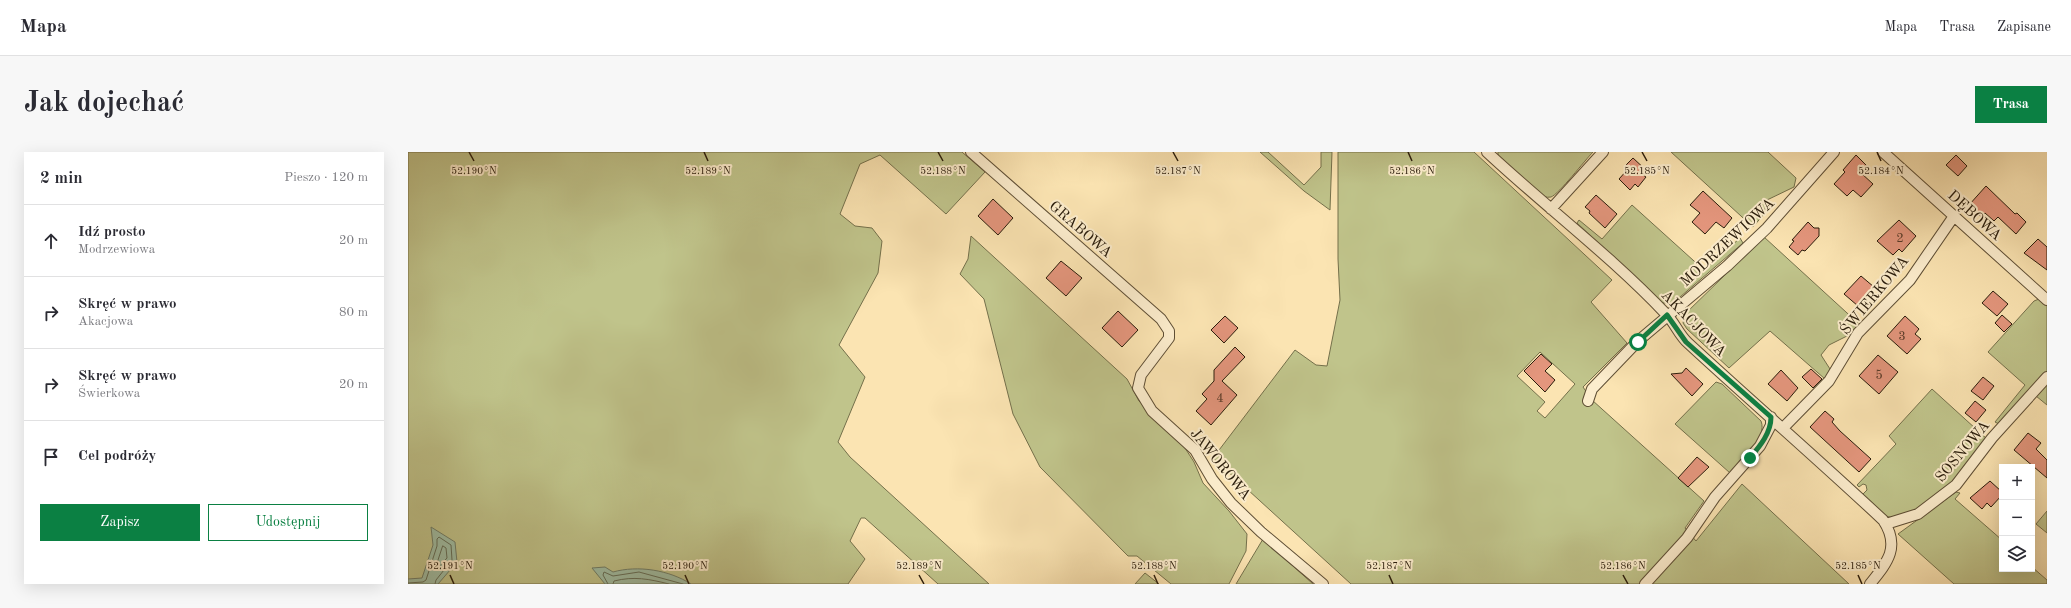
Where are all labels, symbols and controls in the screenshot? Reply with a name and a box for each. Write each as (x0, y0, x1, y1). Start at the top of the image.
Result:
text: Mapa (20, 18, 67, 37)
text: Mapa (1884, 20, 1917, 34)
text: Trasa (1939, 20, 1975, 34)
text: Zapisane (1997, 20, 2051, 34)
button: Trasa (1975, 86, 2047, 123)
text: Jak dojechać (24, 90, 184, 118)
text: 52.190°N (451, 166, 497, 176)
text: 52.189°N (685, 166, 731, 176)
text: 52.188°N (920, 166, 966, 176)
text: 52.187°N (1155, 166, 1201, 176)
text: 52.186°N (1389, 166, 1435, 176)
text: 52.185°N (1624, 166, 1670, 176)
text: 52.184°N (1858, 166, 1904, 176)
text: 2 min (40, 170, 83, 187)
text: Pieszo · 120 m (284, 171, 368, 184)
street label: DĘBOWA (1944, 188, 2004, 244)
street label: MODRZEWIOWA (1678, 196, 1778, 290)
street label: GRABOWA (1046, 199, 1115, 262)
text: Idź prosto (78, 225, 145, 240)
icon: ahead (40, 230, 62, 252)
house number: 2 (1896, 232, 1904, 245)
text: 20 m (339, 234, 368, 247)
text: Modrzewiowa (78, 243, 155, 256)
street label: ŚWIERKOWA (1835, 251, 1913, 338)
street label: AKACJOWA (1658, 288, 1729, 361)
text: Skręć w prawo (78, 297, 177, 312)
icon: right (40, 302, 62, 324)
text: 80 m (339, 306, 368, 319)
text: Akacjowa (78, 315, 133, 328)
house number: 3 (1898, 330, 1906, 343)
route start (1629, 333, 1647, 351)
text: Skręć w prawo (78, 369, 177, 384)
house number: 5 (1875, 369, 1883, 382)
icon: right (40, 374, 62, 396)
text: 20 m (339, 378, 368, 391)
text: Świerkowa (78, 387, 140, 400)
house number: 4 (1216, 392, 1224, 405)
street label: SOSNOWA (1933, 418, 1993, 486)
street label: JAWOROWA (1187, 426, 1253, 504)
icon: arrive (40, 446, 62, 468)
text: Cel podróży (78, 449, 156, 464)
route end (1741, 449, 1759, 467)
map controls (1999, 464, 2035, 572)
button: + (1999, 464, 2035, 500)
button: − (1999, 500, 2035, 536)
button: Zapisz (40, 504, 200, 541)
button: Udostępnij (208, 504, 368, 541)
button: layers (1999, 536, 2035, 572)
text: 52.191°N (427, 561, 473, 571)
text: 52.190°N (662, 561, 708, 571)
text: 52.189°N (896, 561, 942, 571)
text: 52.188°N (1131, 561, 1177, 571)
text: 52.187°N (1366, 561, 1412, 571)
text: 52.186°N (1600, 561, 1646, 571)
text: 52.185°N (1835, 561, 1881, 571)

